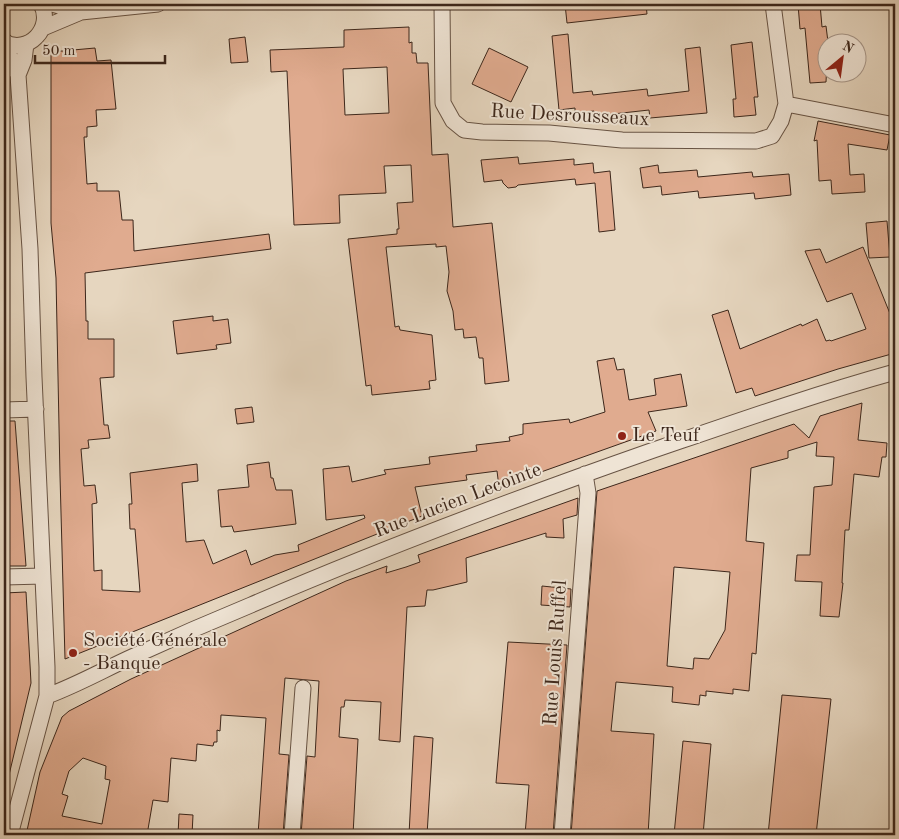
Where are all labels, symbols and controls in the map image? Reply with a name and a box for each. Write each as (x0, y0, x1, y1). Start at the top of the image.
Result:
scale bar (35, 32, 165, 64)
north arrow (816, 32, 866, 82)
text: N (840, 39, 856, 56)
text: 50 m (42, 44, 76, 59)
street label: Rue Desrousseaux (490, 102, 650, 130)
place label: Le Teuf (632, 426, 701, 446)
marker: Le Teuf (616, 430, 628, 442)
street label: Rue Lucien Lecointe (372, 460, 544, 542)
street label: Rue Louis Ruffel (541, 579, 571, 727)
place label: Société Générale - Banque (83, 631, 227, 674)
marker: Société Générale - Banque (67, 647, 79, 659)

